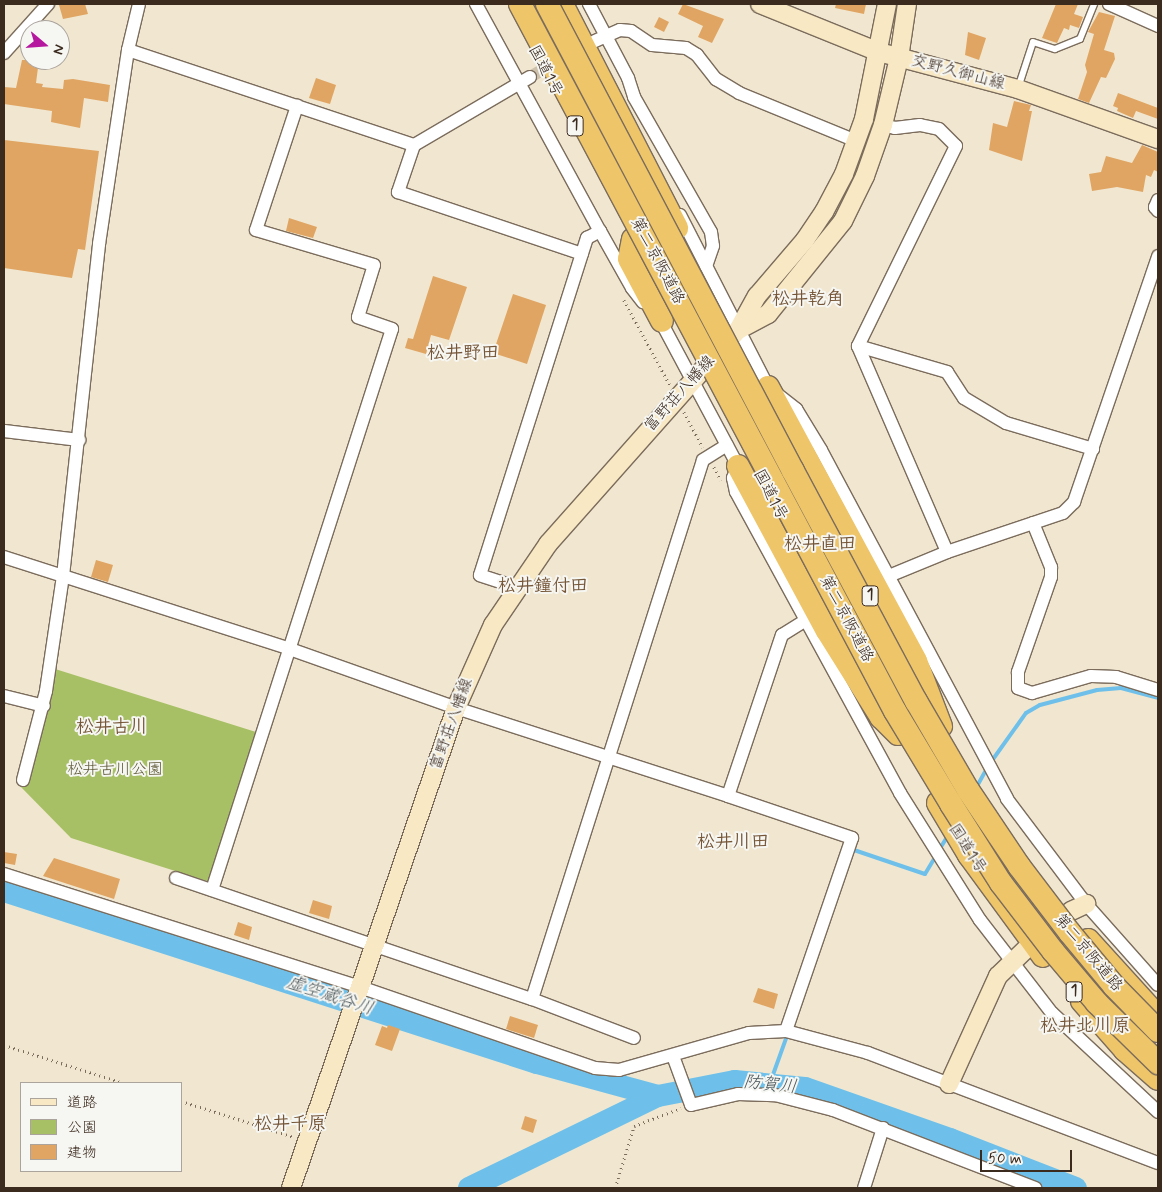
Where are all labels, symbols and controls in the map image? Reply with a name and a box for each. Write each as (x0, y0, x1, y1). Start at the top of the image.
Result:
north arrow (20, 20, 70, 70)
text: N (48, 42, 68, 57)
street label: 国道1号 (524, 42, 566, 100)
street label: 交野久御山線 (909, 51, 1007, 95)
road number: 1 (566, 114, 584, 138)
street label: 第二京阪道路 (626, 214, 688, 308)
district label: 松井乾角 (772, 288, 844, 310)
district label: 松井野田 (427, 342, 499, 364)
street label: 富野荘八幡線 (641, 352, 719, 436)
street label: 国道1号 (749, 466, 791, 524)
district label: 松井直田 (784, 533, 856, 555)
street label: 第二京阪道路 (815, 572, 877, 666)
district label: 松井鐘付田 (498, 575, 588, 597)
road number: 1 (861, 584, 879, 608)
street label: 富野荘八幡線 (427, 676, 477, 772)
district label: 松井古川 (76, 716, 148, 738)
park label: 松井古川公園 (67, 760, 163, 780)
street label: 国道1号 (944, 821, 990, 877)
district label: 松井川田 (697, 831, 769, 853)
street label: 第二京阪道路 (1050, 910, 1126, 996)
water label: 虚空蔵谷川 (284, 972, 376, 1020)
road number: 1 (1065, 980, 1083, 1004)
district label: 松井北川原 (1040, 1015, 1130, 1037)
water label: 防賀川 (742, 1071, 798, 1099)
legend (20, 1082, 182, 1172)
text: 道路 (67, 1093, 97, 1113)
district label: 松井千原 (254, 1113, 326, 1135)
text: 公園 (67, 1118, 97, 1138)
scale bar (982, 1140, 1074, 1172)
text: 建物 (67, 1143, 97, 1163)
text: 50 m (988, 1149, 1022, 1169)

